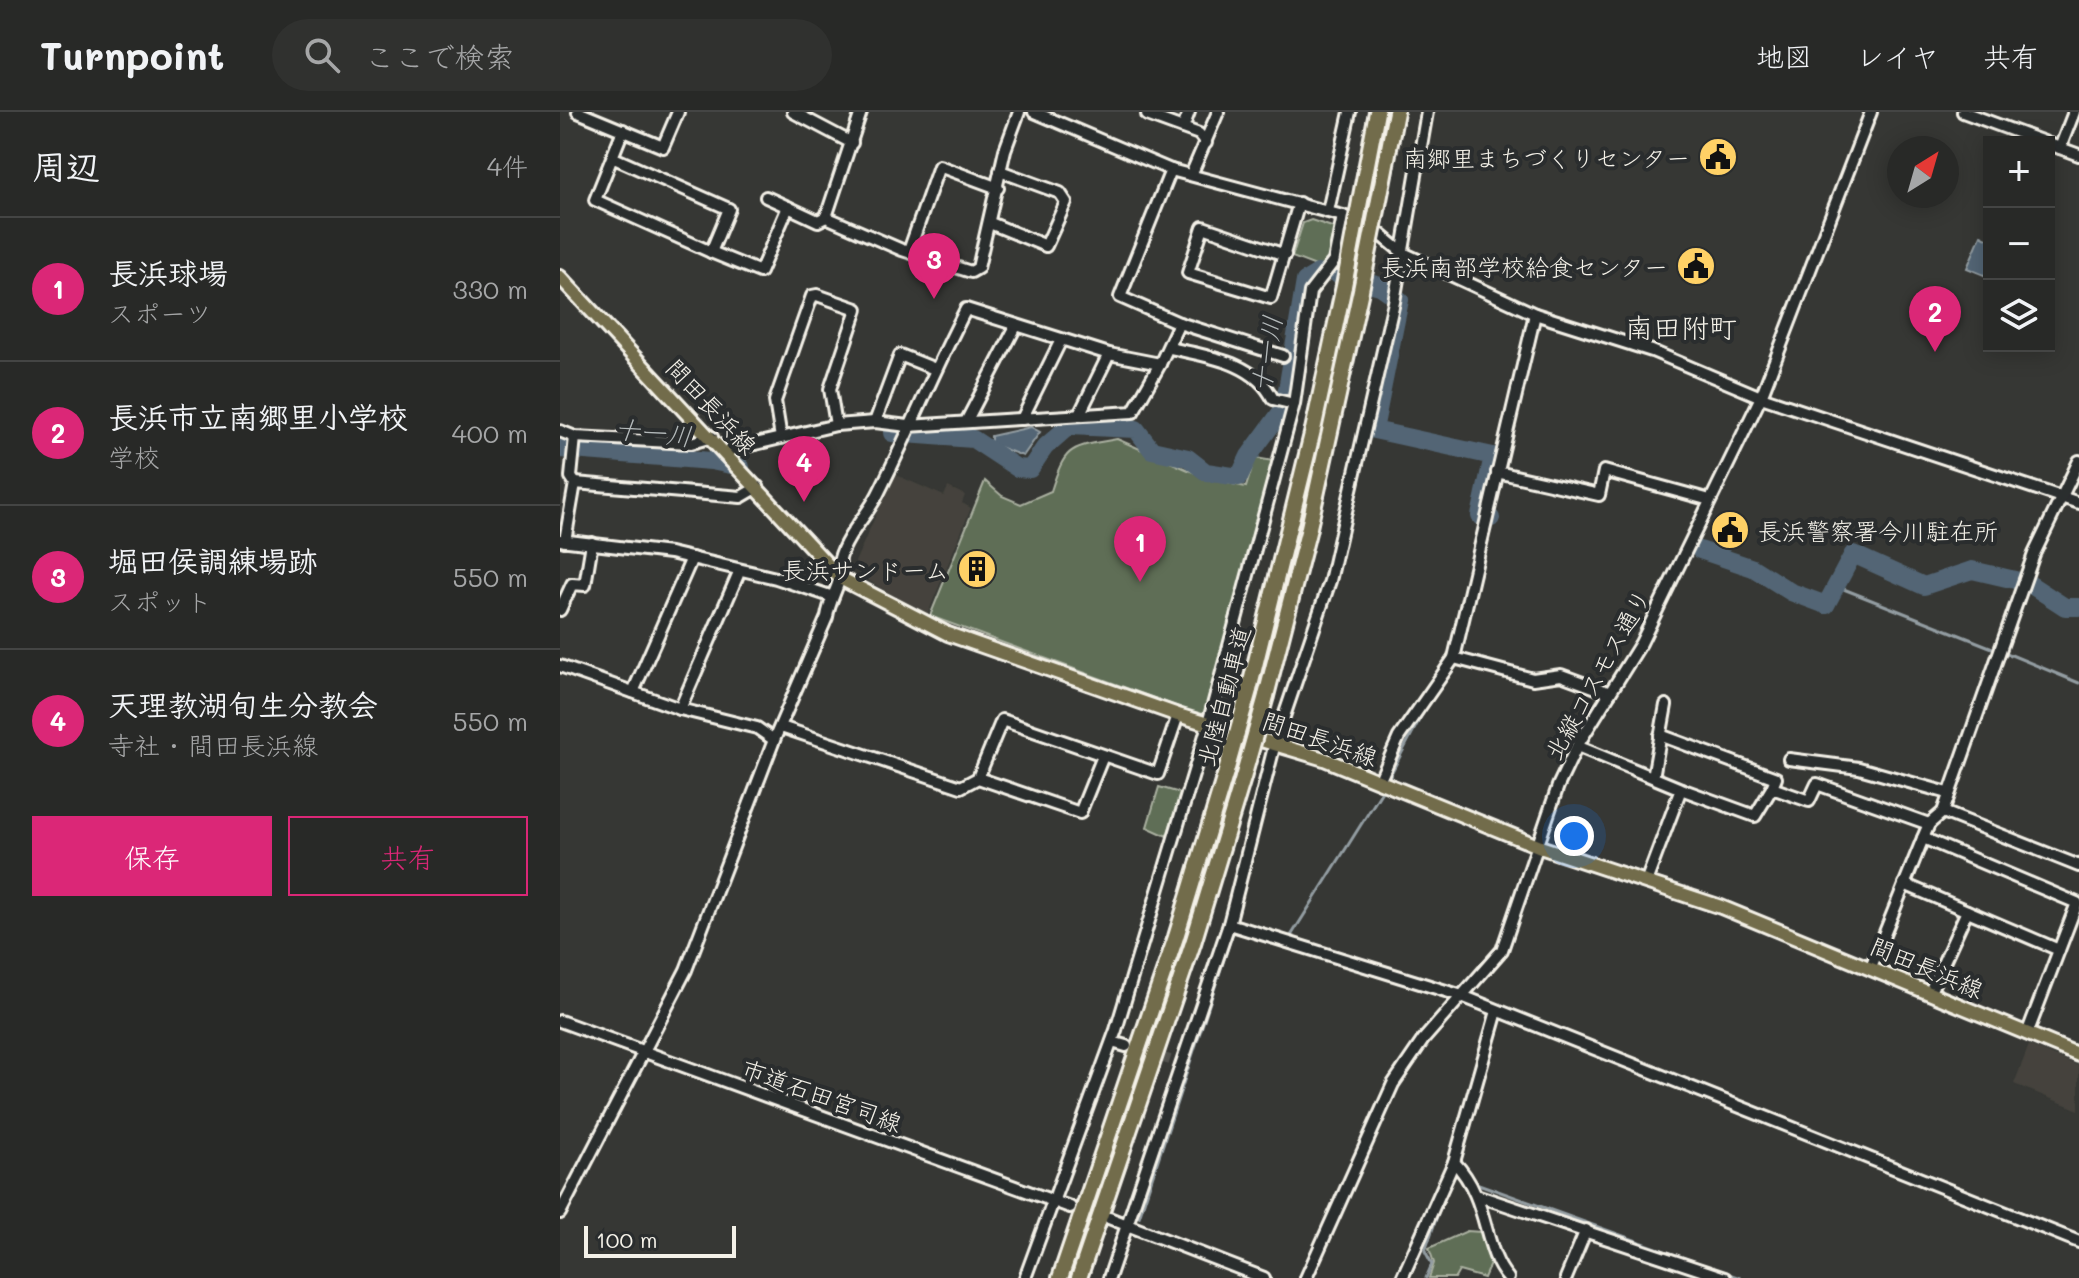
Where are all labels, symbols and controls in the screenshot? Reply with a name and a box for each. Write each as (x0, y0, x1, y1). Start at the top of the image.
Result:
search box (272, 19, 832, 91)
text: Turnpoint (40, 30, 224, 80)
icon: search (300, 33, 344, 77)
text: ここで検索 (364, 36, 514, 76)
text: 地図 (1756, 38, 1812, 74)
text: レイヤ (1856, 38, 1939, 74)
text: 共有 (1983, 38, 2039, 74)
public building icon: 南郷里まちづくりセンター (1697, 136, 1739, 178)
north arrow (1887, 136, 1959, 208)
map controls (1983, 136, 2055, 352)
button: + (1983, 136, 2055, 208)
place label: 南郷里まちづくりセンター (1403, 142, 1690, 173)
text: 周辺 (32, 143, 100, 188)
text: 4件 (487, 149, 528, 183)
button: − (1983, 208, 2055, 280)
pin: 3 (908, 233, 960, 299)
public building icon: 長浜南部学校給食センター (1675, 245, 1717, 287)
place label: 長浜南部学校給食センター (1381, 251, 1668, 282)
text: 長浜球場 (108, 252, 228, 292)
text: 1 (52, 272, 64, 306)
text: 330 m (452, 272, 528, 306)
button: layers (1983, 280, 2055, 352)
pin: 2 (1909, 286, 1961, 352)
text: スポーツ (108, 296, 211, 330)
district label: 南田附町 (1625, 309, 1737, 345)
water label: 十一川 (1243, 313, 1289, 395)
street label: 間田長浜線 (660, 352, 764, 460)
text: 長浜市立南郷里小学校 (108, 396, 408, 436)
water label: 十一川 (612, 411, 694, 453)
text: 2 (51, 416, 65, 450)
text: 400 m (452, 416, 528, 450)
pin: 4 (778, 436, 830, 502)
text: 学校 (108, 440, 160, 474)
public building icon: 長浜警察署今川駐在所 (1709, 509, 1751, 551)
place label: 長浜警察署今川駐在所 (1758, 515, 1998, 546)
pin: 1 (1114, 516, 1166, 582)
text: 堀田侯調練場跡 (108, 540, 318, 580)
building icon: 長浜サンドーム (956, 548, 998, 590)
place label: 長浜サンドーム (782, 554, 949, 585)
text: 3 (50, 560, 66, 594)
text: 550 m (453, 560, 528, 594)
street label: 北縦コスモス通り (1537, 583, 1657, 765)
text: スポット (108, 584, 212, 618)
street label: 北陸自動車道 (1189, 622, 1257, 770)
text: 天理教湖旬生分教会 (108, 684, 378, 724)
text: 4 (50, 704, 66, 738)
text: 550 m (453, 704, 528, 738)
street label: 間田長浜線 (1258, 704, 1382, 772)
text: 寺社 · 間田長浜線 (108, 728, 318, 762)
button: 保存 (32, 816, 272, 896)
button: 共有 (288, 816, 528, 896)
your location (1554, 816, 1594, 856)
street label: 間田長浜線 (1866, 929, 1988, 1005)
street label: 市道石田宮司線 (738, 1052, 906, 1138)
scale bar (584, 1222, 736, 1258)
text: 100 m (596, 1225, 658, 1254)

